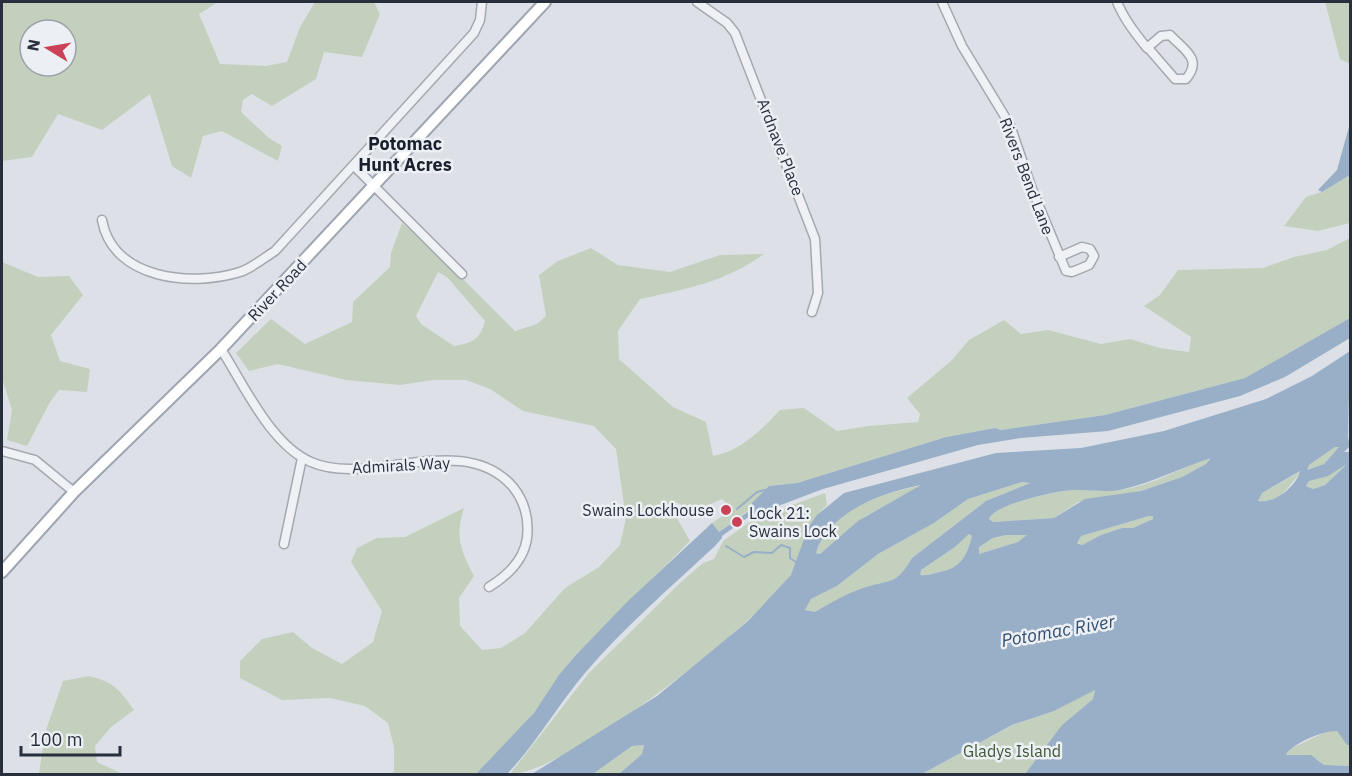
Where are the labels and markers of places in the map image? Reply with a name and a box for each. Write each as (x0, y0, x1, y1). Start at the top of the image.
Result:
place label: Swains Lockhouse (582, 500, 714, 520)
marker: Swains Lockhouse (719, 503, 733, 517)
place label: Lock 21: Swains Lock (749, 503, 838, 541)
marker: Lock 21: Swains Lock (730, 515, 744, 529)

